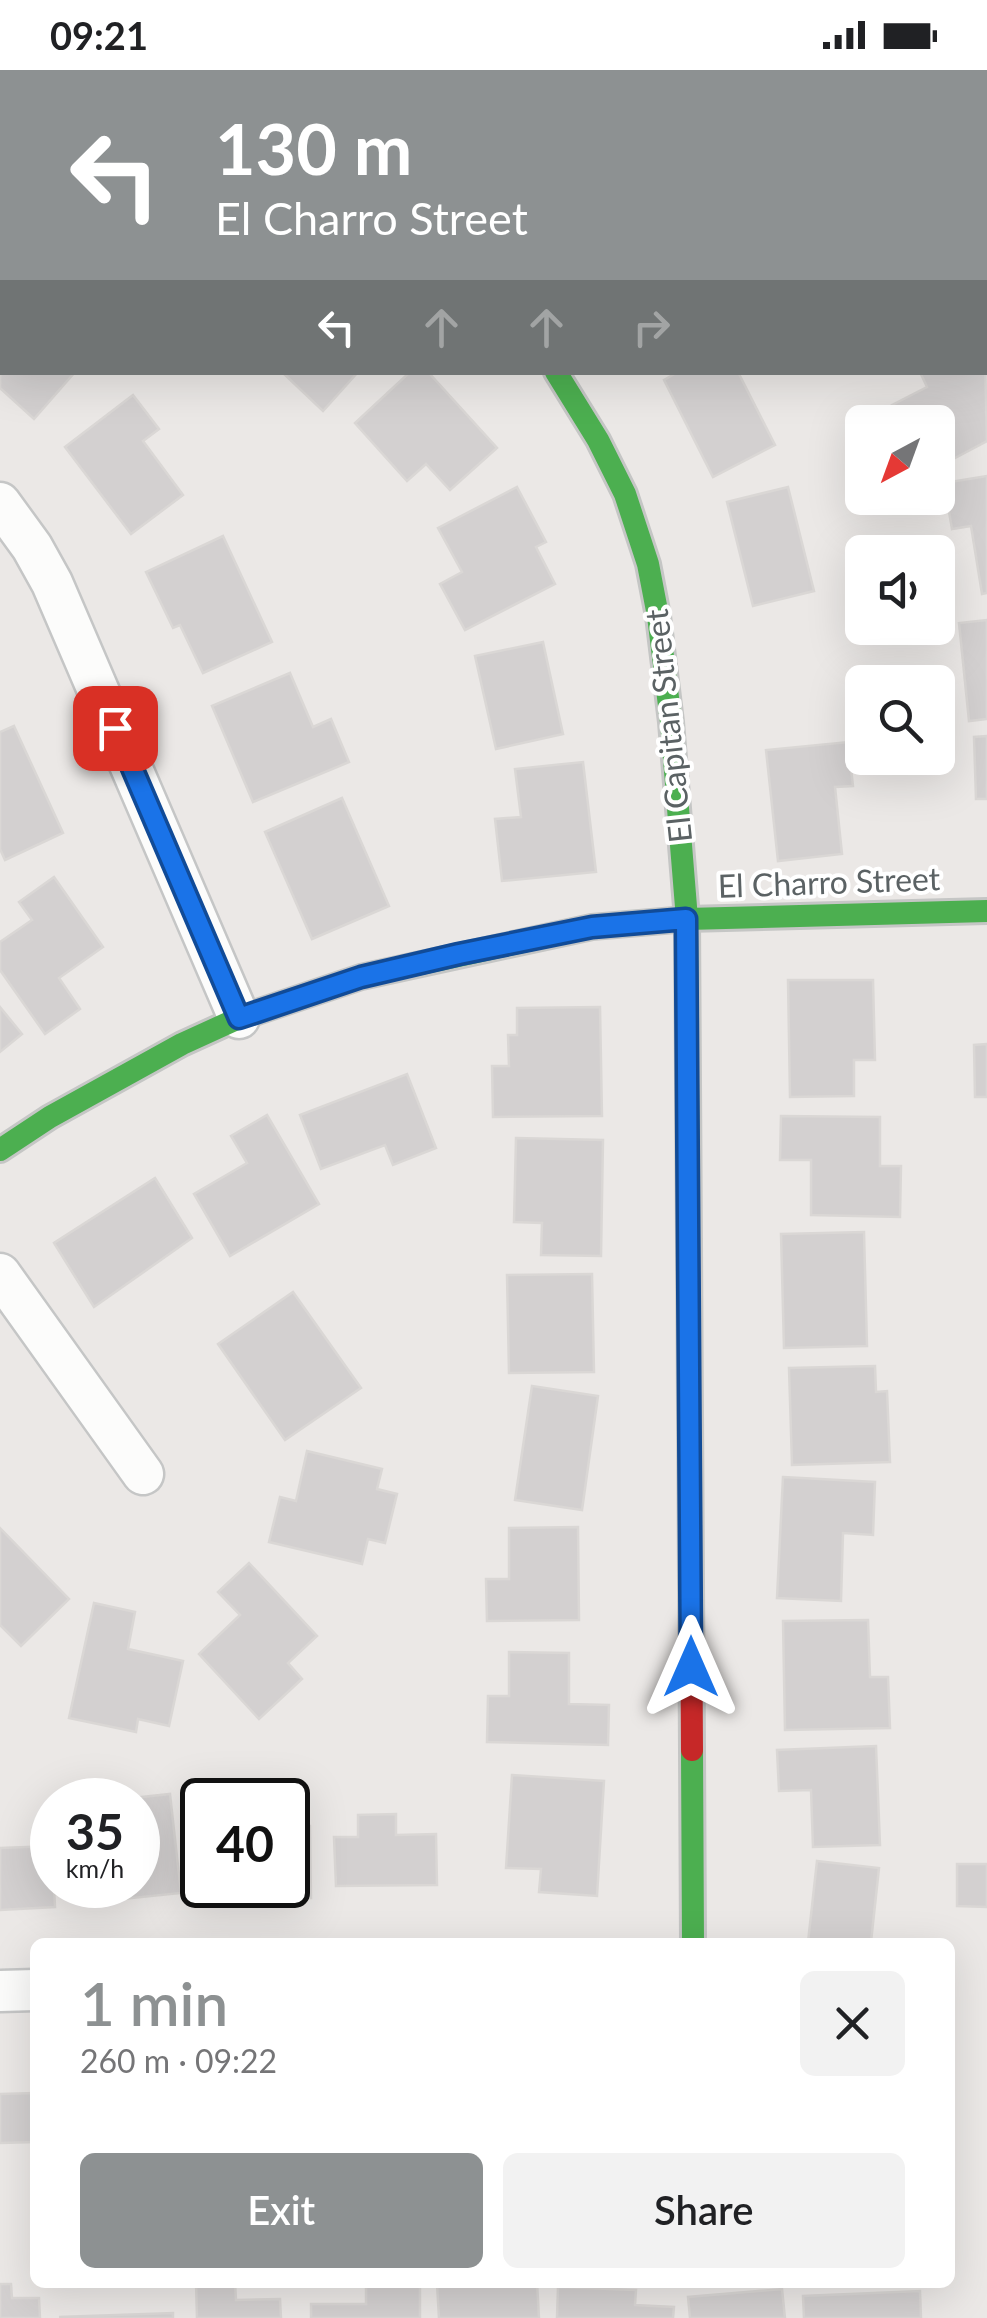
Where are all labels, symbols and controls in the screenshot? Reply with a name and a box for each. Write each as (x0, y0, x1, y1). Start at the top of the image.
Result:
text: 09:21 (50, 12, 148, 58)
text: 130 m (215, 106, 412, 190)
icon: left (50, 110, 180, 240)
text: El Charro Street (215, 191, 528, 245)
icon: left (309, 300, 364, 355)
icon: ahead (414, 300, 469, 355)
icon: ahead (519, 300, 574, 355)
icon: right (624, 300, 679, 355)
north arrow (845, 405, 955, 515)
map controls (845, 405, 955, 775)
button: sound (845, 535, 955, 645)
street label: El Capitan Street (636, 607, 699, 845)
button: search (845, 665, 955, 775)
pin (73, 686, 158, 771)
icon: arrive (88, 701, 143, 756)
street label: El Charro Street (717, 858, 941, 905)
position arrow (639, 1615, 743, 1719)
speed limit sign: 40 (180, 1778, 310, 1908)
text: 35 (66, 1801, 124, 1861)
text: km/h (66, 1853, 124, 1883)
text: 1 min (80, 1967, 228, 2039)
button: close (800, 1971, 905, 2076)
text: 260 m · 09:22 (80, 2041, 277, 2080)
button: Exit (80, 2153, 483, 2268)
button: Share (503, 2153, 905, 2268)

